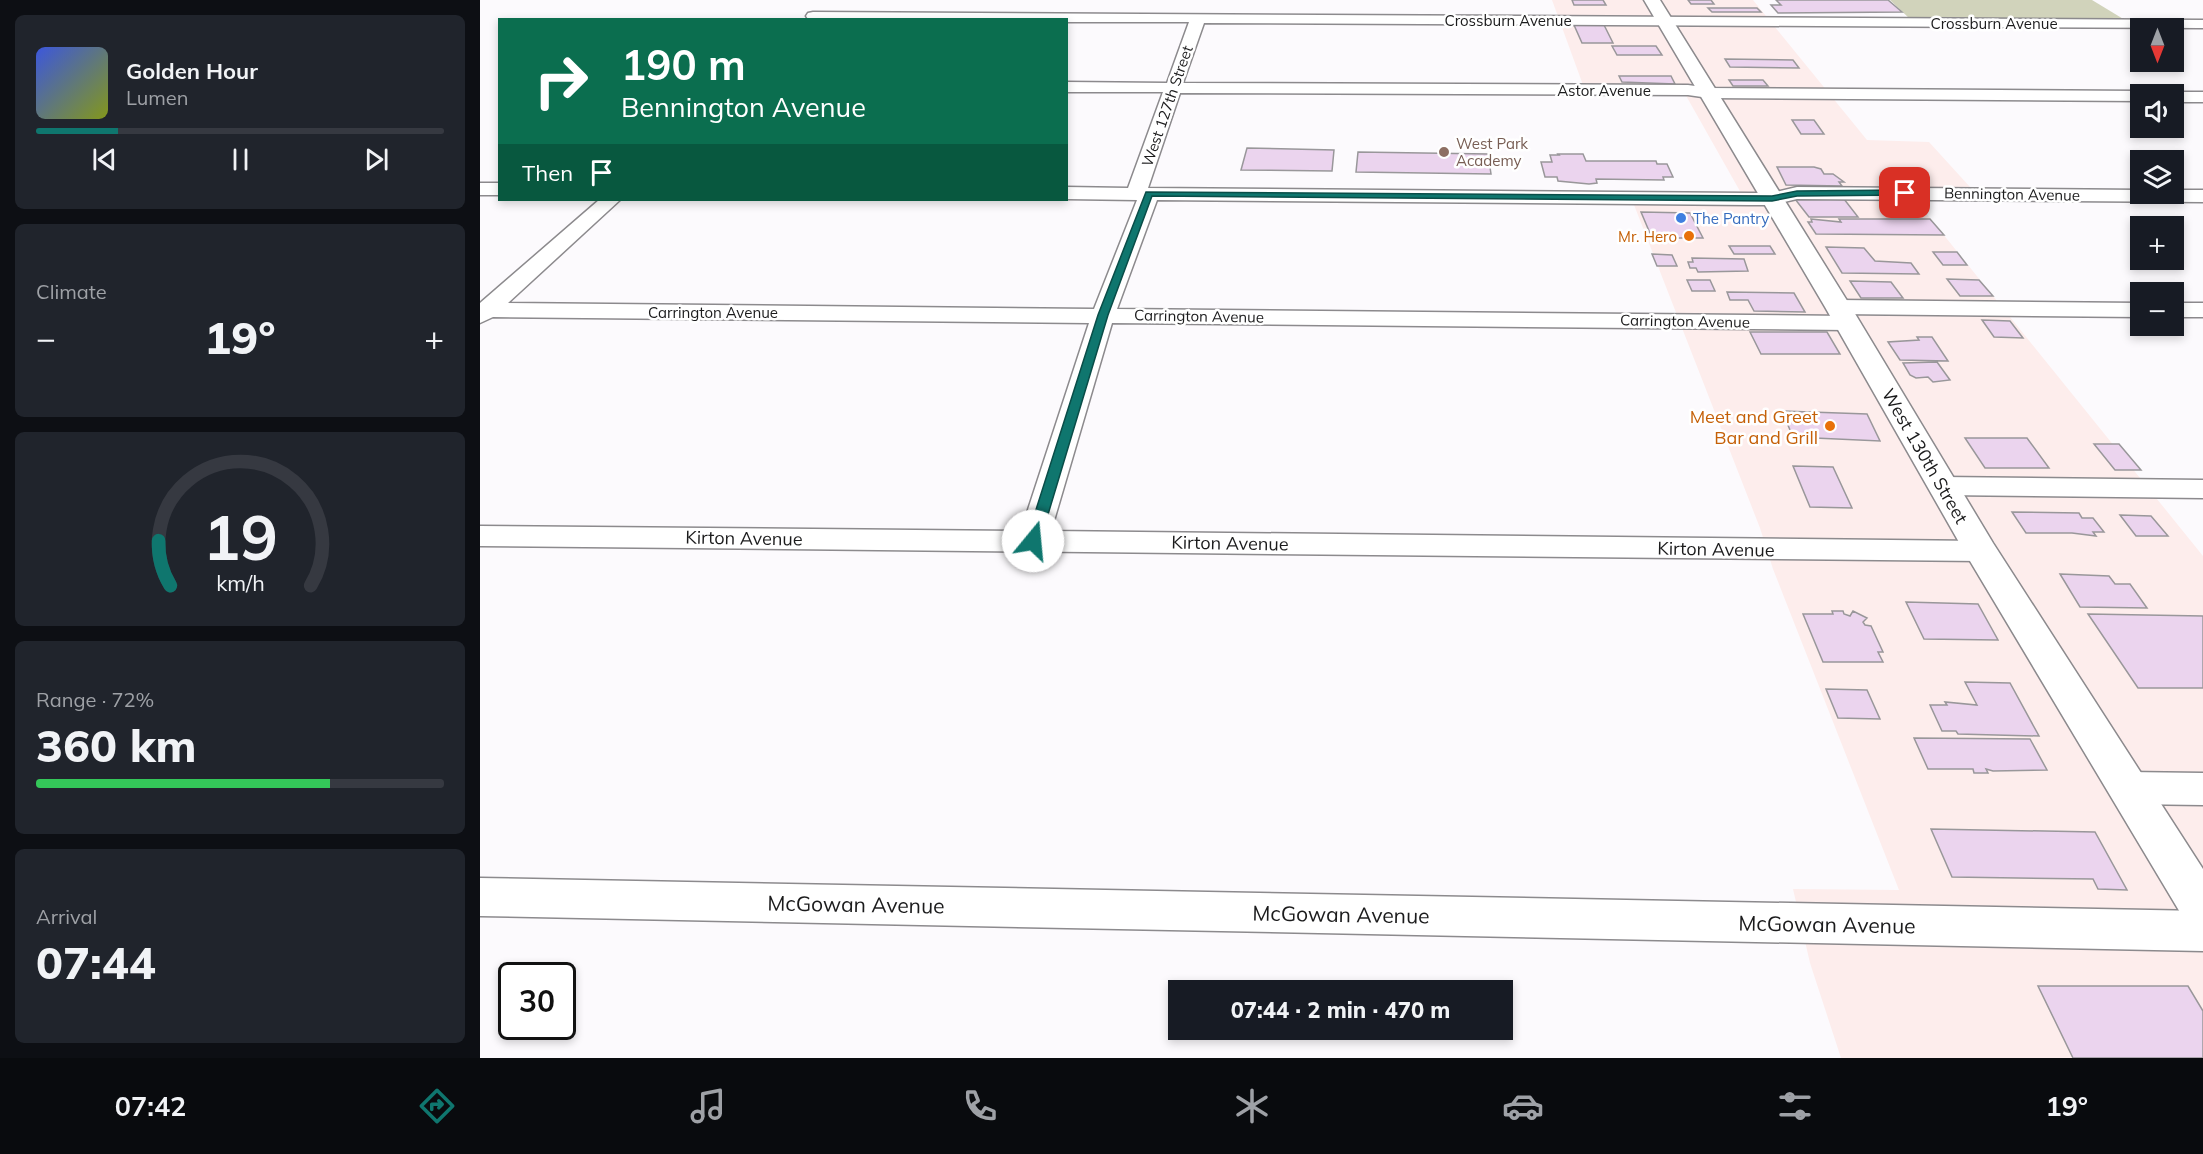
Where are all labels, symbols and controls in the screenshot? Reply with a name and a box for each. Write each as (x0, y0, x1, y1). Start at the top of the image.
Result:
street label: Crossburn Avenue (1444, 11, 1572, 30)
street label: Crossburn Avenue (1930, 14, 2058, 33)
north arrow (2130, 18, 2184, 72)
map controls (2130, 18, 2184, 336)
text: 190 m (621, 38, 746, 91)
icon: right (522, 42, 600, 120)
street label: West 127th Street (1137, 43, 1197, 169)
text: Golden Hour (126, 57, 258, 85)
street label: Astor Avenue (1557, 81, 1651, 100)
button: sound (2130, 84, 2184, 138)
text: Lumen (126, 85, 188, 110)
text: Bennington Avenue (621, 90, 866, 124)
place label: West Park Academy (1456, 134, 1528, 170)
icon: previous (88, 143, 121, 176)
icon: pause (224, 143, 257, 176)
icon: next (360, 143, 393, 176)
marker: West Park Academy (1437, 145, 1451, 159)
button: layers (2130, 150, 2184, 204)
icon: arrive (585, 156, 618, 189)
text: Then (522, 159, 573, 187)
pin (1879, 167, 1930, 218)
icon: arrive (1888, 176, 1921, 209)
street label: Bennington Avenue (1944, 183, 2080, 205)
place label: The Pantry (1693, 209, 1769, 228)
marker: The Pantry (1674, 211, 1688, 225)
button: + (2130, 216, 2184, 270)
place label: Mr. Hero (1618, 227, 1677, 246)
marker: Mr. Hero (1682, 229, 1696, 243)
text: Climate (36, 279, 107, 304)
button: − (2130, 282, 2184, 336)
street label: Carrington Avenue (648, 303, 778, 322)
street label: Carrington Avenue (1134, 305, 1264, 327)
text: 19° (204, 309, 276, 365)
street label: Carrington Avenue (1620, 310, 1750, 332)
text: − (36, 317, 56, 358)
text: + (424, 317, 444, 358)
street label: West 130th Street (1877, 384, 1973, 528)
place label: Meet and Greet Bar and Grill (1690, 405, 1818, 449)
marker: Meet and Greet Bar and Grill (1823, 419, 1837, 433)
text: 19 (203, 497, 277, 576)
position arrow (1001, 509, 1065, 573)
street label: Kirton Avenue (685, 525, 803, 551)
street label: Kirton Avenue (1171, 530, 1289, 556)
street label: Kirton Avenue (1657, 536, 1775, 562)
text: km/h (216, 569, 264, 596)
text: Range · 72% (36, 687, 154, 712)
text: 360 km (36, 717, 197, 773)
street label: McGowan Avenue (767, 889, 945, 919)
street label: McGowan Avenue (1252, 899, 1430, 929)
text: Arrival (36, 904, 97, 929)
street label: McGowan Avenue (1738, 909, 1916, 939)
text: 07:44 (36, 934, 156, 990)
speed limit sign: 30 (498, 962, 576, 1040)
text: 07:44 · 2 min · 470 m (1231, 996, 1450, 1024)
icon: directions (416, 1085, 458, 1127)
icon: music (687, 1085, 729, 1127)
icon: phone (959, 1085, 1001, 1127)
icon: climate (1231, 1085, 1273, 1127)
icon: car (1502, 1085, 1544, 1127)
icon: filters (1774, 1085, 1816, 1127)
text: 07:42 (115, 1089, 186, 1123)
text: 19° (2045, 1089, 2088, 1123)

